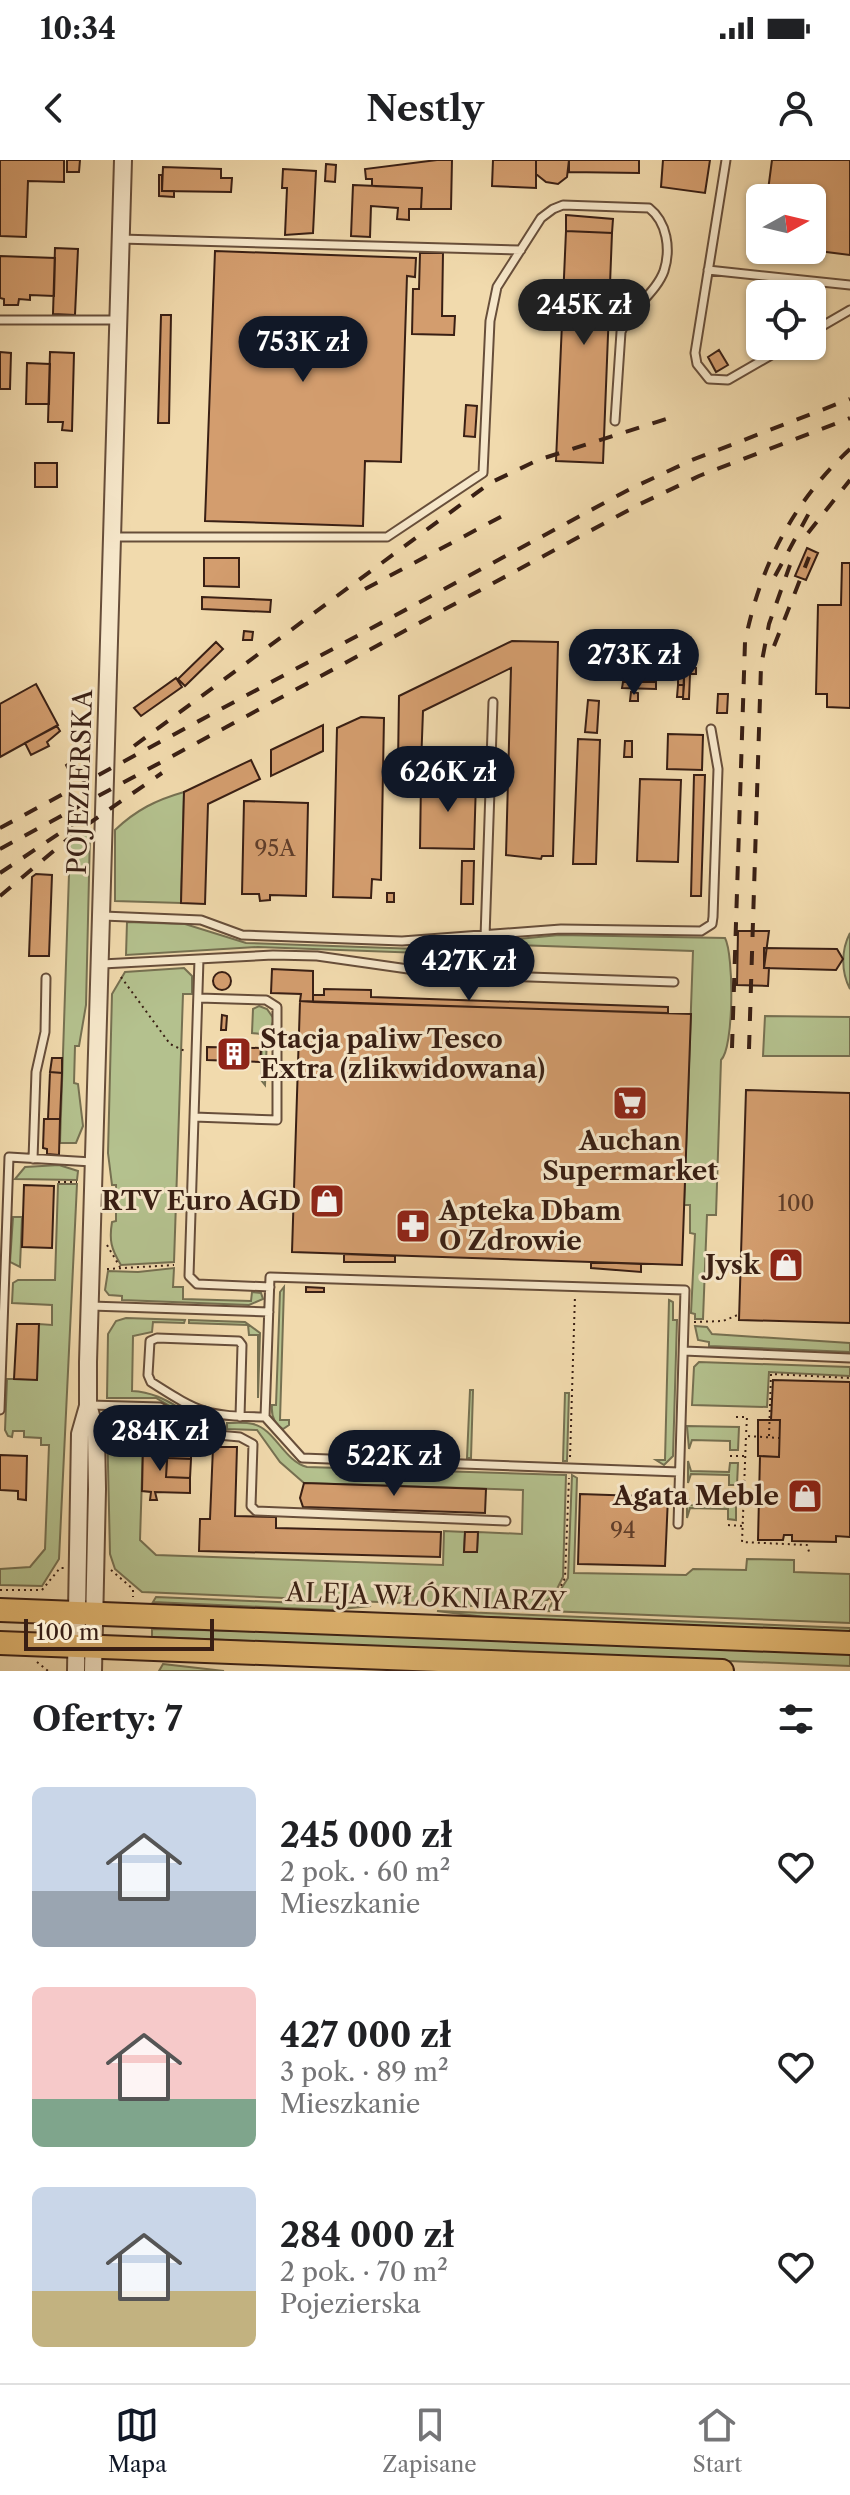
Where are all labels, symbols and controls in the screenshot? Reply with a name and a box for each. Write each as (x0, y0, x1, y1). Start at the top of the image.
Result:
text: 10:34 (40, 10, 116, 47)
icon: back (32, 86, 76, 130)
text: Nestly (366, 86, 484, 130)
icon: person (774, 86, 818, 130)
north arrow (746, 184, 826, 264)
map controls (746, 184, 826, 360)
pin: 245K zł (510, 279, 658, 347)
button: locate (746, 280, 826, 360)
text: 245K zł (536, 289, 632, 321)
pin: 753K zł (229, 316, 377, 384)
text: 753K zł (257, 326, 350, 358)
pin: 273K zł (560, 629, 708, 697)
text: 273K zł (587, 639, 681, 671)
street label: POJEZIERSKA (61, 688, 99, 875)
pin: 626K zł (374, 746, 522, 814)
text: 626K zł (399, 756, 497, 788)
house number: 95A (254, 835, 296, 862)
pin: 427K zł (395, 935, 543, 1003)
text: 427K zł (422, 945, 516, 977)
place label: Stacja paliw Tesco Extra (zlikwidowana) (260, 1023, 545, 1085)
building icon: Stacja paliw Tesco Extra (zlikwidowana) (215, 1035, 253, 1073)
supermarket icon: Auchan Supermarket (611, 1084, 649, 1122)
place label: Auchan Supermarket (542, 1125, 718, 1187)
shop icon: RTV Euro AGD (308, 1182, 346, 1220)
place label: RTV Euro AGD (101, 1185, 301, 1217)
house number: 100 (777, 1190, 815, 1217)
place label: Apteka Dbam O Zdrowie (438, 1195, 621, 1257)
pharmacy icon: Apteka Dbam O Zdrowie (394, 1207, 432, 1245)
shop icon: Jysk (767, 1246, 805, 1284)
place label: Jysk (701, 1249, 761, 1281)
pin: 284K zł (86, 1405, 234, 1473)
text: 284K zł (111, 1415, 209, 1447)
pin: 522K zł (320, 1430, 468, 1498)
text: 522K zł (346, 1440, 442, 1472)
shop icon: Agata Meble (786, 1477, 824, 1515)
place label: Agata Meble (612, 1480, 779, 1512)
house number: 94 (610, 1517, 636, 1544)
street label: ALEJA WŁÓKNIARZY (284, 1576, 567, 1618)
scale bar (24, 1615, 214, 1651)
text: 100 m (36, 1619, 99, 1646)
icon: filters (774, 1697, 818, 1741)
text: Oferty: 7 (32, 1698, 183, 1740)
text: 245 000 zł (280, 1814, 452, 1856)
icon: home (96, 1819, 192, 1915)
icon: heart (774, 1845, 818, 1889)
text: 2 pok. · 60 m² (280, 1856, 450, 1888)
text: Mieszkanie (280, 1888, 420, 1920)
text: 427 000 zł (280, 2014, 451, 2056)
icon: home (96, 2019, 192, 2115)
icon: heart (774, 2045, 818, 2089)
text: 3 pok. · 89 m² (280, 2056, 449, 2088)
text: Mieszkanie (280, 2088, 420, 2120)
text: 284 000 zł (280, 2214, 455, 2256)
icon: home (96, 2219, 192, 2315)
icon: heart (774, 2245, 818, 2289)
text: 2 pok. · 70 m² (280, 2256, 448, 2288)
text: Pojezierska (280, 2288, 421, 2320)
tab: Mapa (108, 2403, 167, 2478)
tab: Zapisane (383, 2403, 477, 2478)
tab: Start (692, 2403, 742, 2478)

